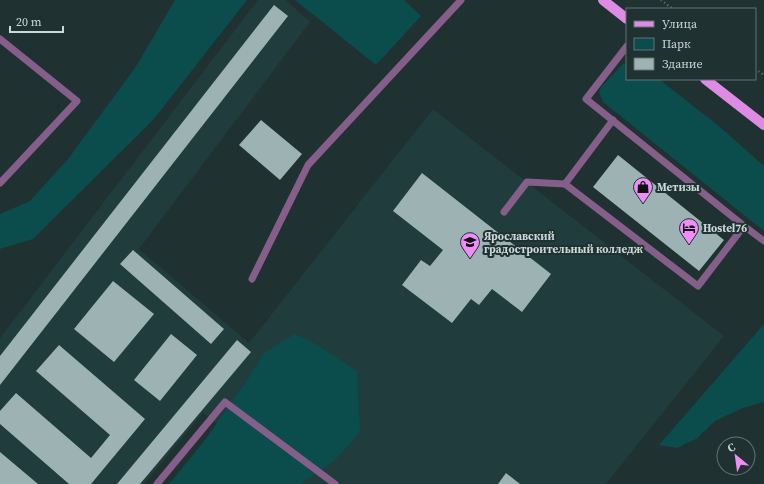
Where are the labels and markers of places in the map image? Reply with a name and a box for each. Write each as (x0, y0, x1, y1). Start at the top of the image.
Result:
shop icon: Метизы (632, 176, 654, 204)
place label: Метизы (657, 180, 700, 195)
hotel icon: Hostel76 (678, 217, 700, 245)
place label: Hostel76 (703, 221, 747, 236)
place label: Ярославский градостроительный колледж (484, 229, 644, 257)
school or university icon: Ярославский градостроительный колледж (459, 231, 481, 259)

